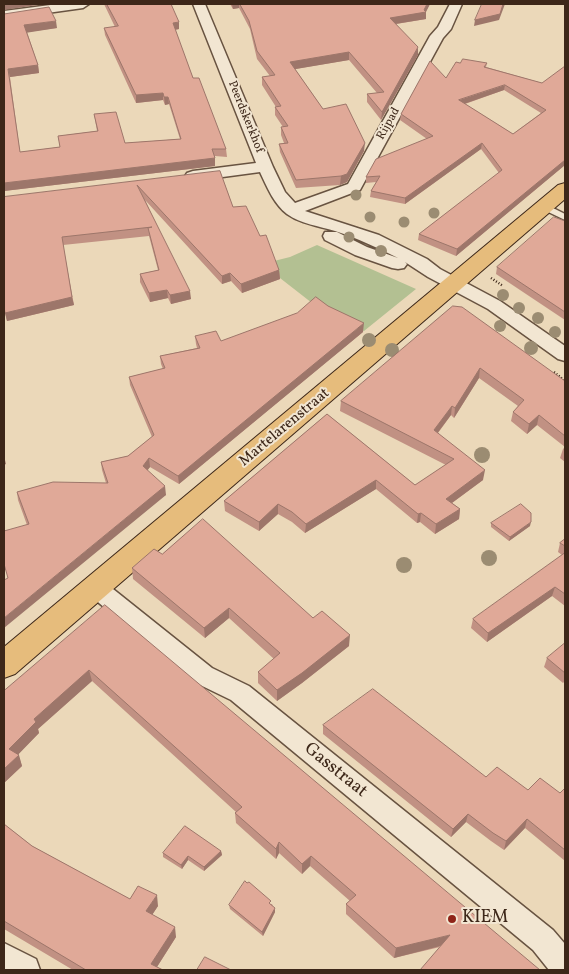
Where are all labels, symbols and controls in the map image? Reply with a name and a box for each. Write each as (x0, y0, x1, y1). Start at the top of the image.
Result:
street label: Peerdskerkhof (224, 79, 266, 155)
street label: Rijpad (374, 105, 404, 143)
street label: Martelarenstraat (236, 385, 334, 471)
street label: Gasstraat (299, 739, 371, 803)
place label: KIEM (462, 908, 508, 930)
marker: KIEM (446, 913, 458, 925)

